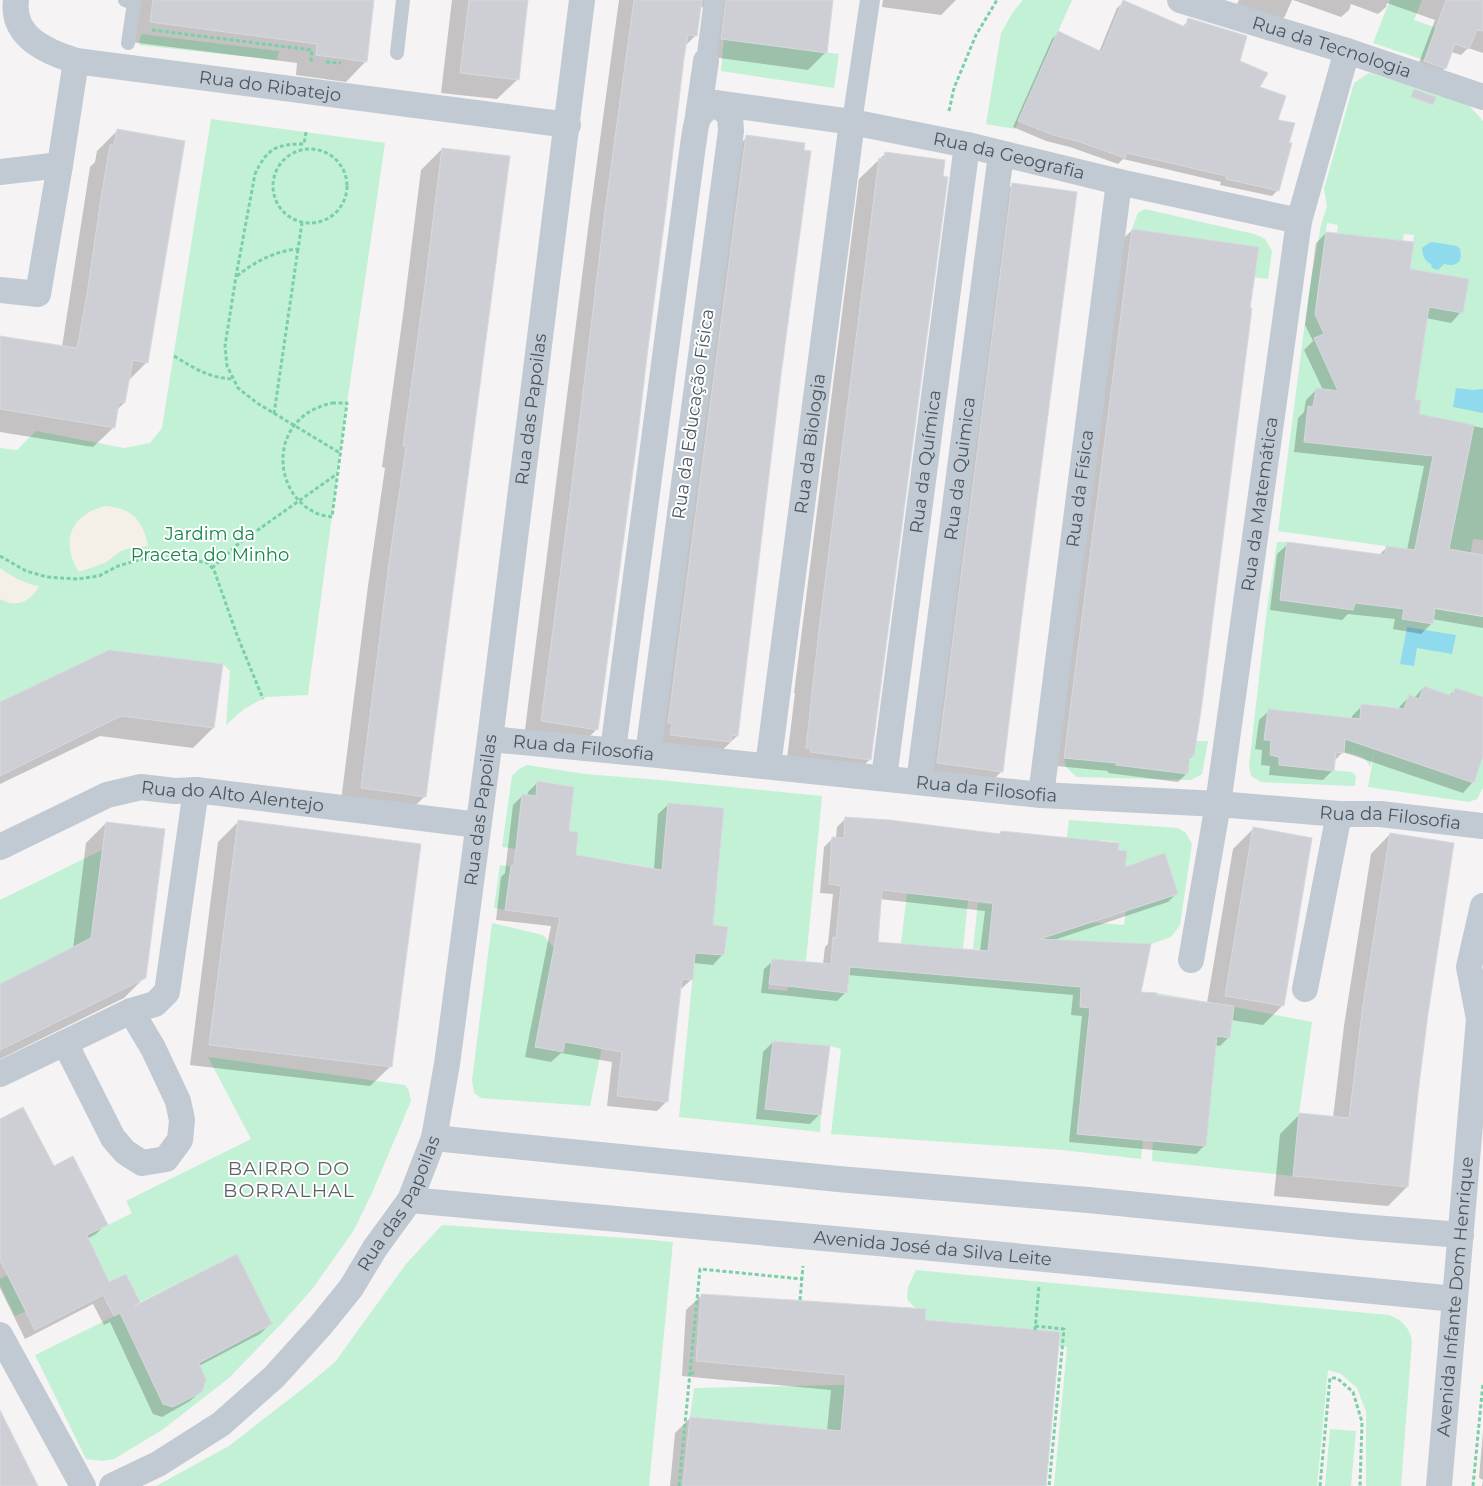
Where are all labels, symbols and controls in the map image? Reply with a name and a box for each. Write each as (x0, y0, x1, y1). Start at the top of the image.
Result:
street label: Rua da Tecnologia (1250, 12, 1414, 83)
street label: Rua do Ribatejo (198, 66, 343, 106)
street label: Rua da Geografia (931, 128, 1087, 184)
street label: Rua da Educação Física (667, 307, 719, 521)
street label: Rua das Papoilas (511, 332, 551, 486)
street label: Rua da Biologia (790, 372, 830, 515)
street label: Rua da Química (905, 388, 946, 535)
street label: Rua da Quimica (940, 395, 980, 542)
street label: Rua da Matemática (1237, 415, 1283, 593)
street label: Rua da Física (1062, 428, 1098, 549)
park label: Jardim da Praceta do Minho (131, 523, 289, 566)
street label: Rua da Filosofia (512, 730, 655, 766)
street label: Rua das Papoilas (460, 733, 502, 887)
street label: Rua da Filosofia (915, 771, 1058, 807)
street label: Rua do Alto Alentejo (140, 776, 325, 817)
street label: Rua da Filosofia (1319, 801, 1462, 834)
street label: Rua das Papoilas (353, 1132, 445, 1275)
street label: Avenida Infante Dom Henrique (1432, 1156, 1478, 1438)
district label: BAIRRO DO BORRALHAL (223, 1157, 355, 1202)
street label: Avenida José da Silva Leite (813, 1226, 1053, 1271)

